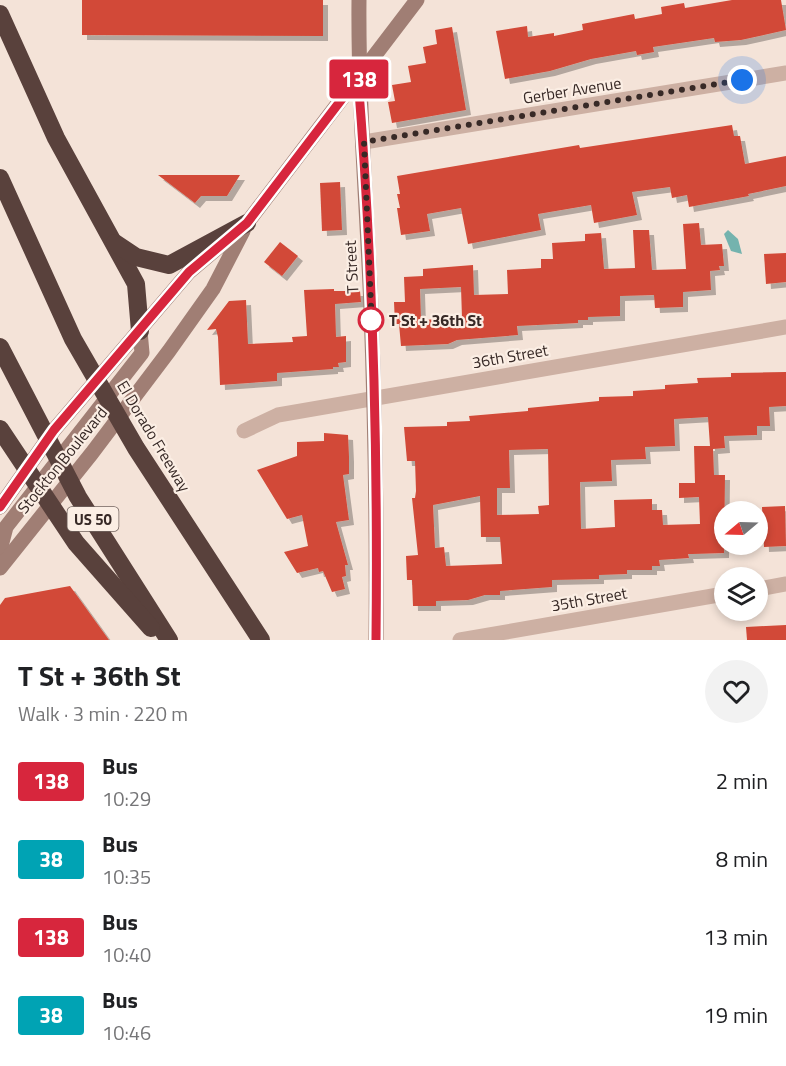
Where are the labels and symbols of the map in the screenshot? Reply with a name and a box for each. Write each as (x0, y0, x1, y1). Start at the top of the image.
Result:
line badge: 138 (324, 60, 394, 98)
your location (727, 65, 757, 95)
street label: Gerber Avenue (521, 70, 623, 110)
street label: T Street (338, 239, 364, 294)
marker: T St + 36th St (358, 307, 384, 333)
place label: T St + 36th St (389, 308, 482, 332)
street label: 36th Street (470, 337, 550, 374)
street label: El Dorado Freeway (111, 376, 197, 496)
street label: Stockton Boulevard (11, 401, 113, 519)
north arrow (714, 501, 768, 555)
road number: US 50 (68, 507, 118, 531)
street label: 35th Street (549, 580, 629, 617)

